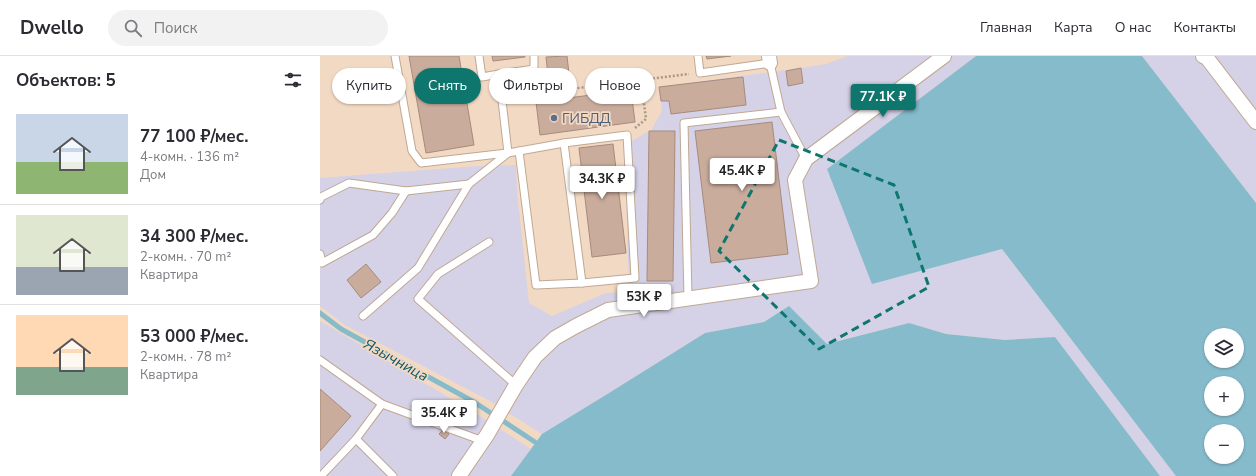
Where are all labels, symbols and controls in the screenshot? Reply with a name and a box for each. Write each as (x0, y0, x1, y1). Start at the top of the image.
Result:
search box (108, 10, 388, 46)
text: Dwello (20, 15, 84, 41)
icon: search (122, 17, 144, 39)
text: Поиск (154, 18, 197, 38)
text: Главная (980, 18, 1032, 37)
text: Карта (1054, 18, 1093, 37)
text: О нас (1115, 18, 1151, 37)
text: Контакты (1173, 18, 1236, 37)
chip: Купить (332, 68, 406, 104)
chip: Снять (414, 68, 481, 104)
chip: Фильтры (489, 68, 577, 104)
chip: Новое (585, 68, 655, 104)
text: Объектов: 5 (16, 69, 116, 92)
icon: filters (282, 69, 304, 91)
pin: 77.1K ₽ (846, 84, 920, 118)
text: 77.1K ₽ (860, 88, 906, 106)
place label: ГИБДД (562, 109, 611, 128)
marker: ГИБДД (549, 113, 559, 123)
text: 77 100 ₽/мес. (140, 125, 248, 148)
icon: home (48, 130, 96, 178)
text: 4-комн. · 136 m² (140, 148, 239, 166)
pin: 45.4K ₽ (705, 158, 779, 192)
text: 45.4K ₽ (719, 162, 765, 180)
text: Дом (140, 166, 166, 184)
pin: 34.3K ₽ (565, 166, 639, 200)
text: 34.3K ₽ (579, 170, 625, 188)
text: 34 300 ₽/мес. (140, 225, 248, 248)
icon: home (48, 231, 96, 279)
text: 2-комн. · 70 m² (140, 248, 231, 266)
text: Квартира (140, 266, 198, 284)
pin: 53K ₽ (616, 284, 672, 318)
text: 53K ₽ (626, 288, 662, 306)
text: 53 000 ₽/мес. (140, 325, 248, 348)
map controls (1204, 328, 1244, 464)
button: layers (1204, 328, 1244, 368)
icon: home (48, 331, 96, 379)
water label: Язычница (360, 334, 432, 386)
text: 2-комн. · 78 m² (140, 348, 231, 366)
text: Квартира (140, 366, 198, 384)
button: + (1204, 376, 1244, 416)
pin: 35.4K ₽ (407, 400, 481, 434)
text: 35.4K ₽ (421, 404, 467, 422)
button: − (1204, 424, 1244, 464)

